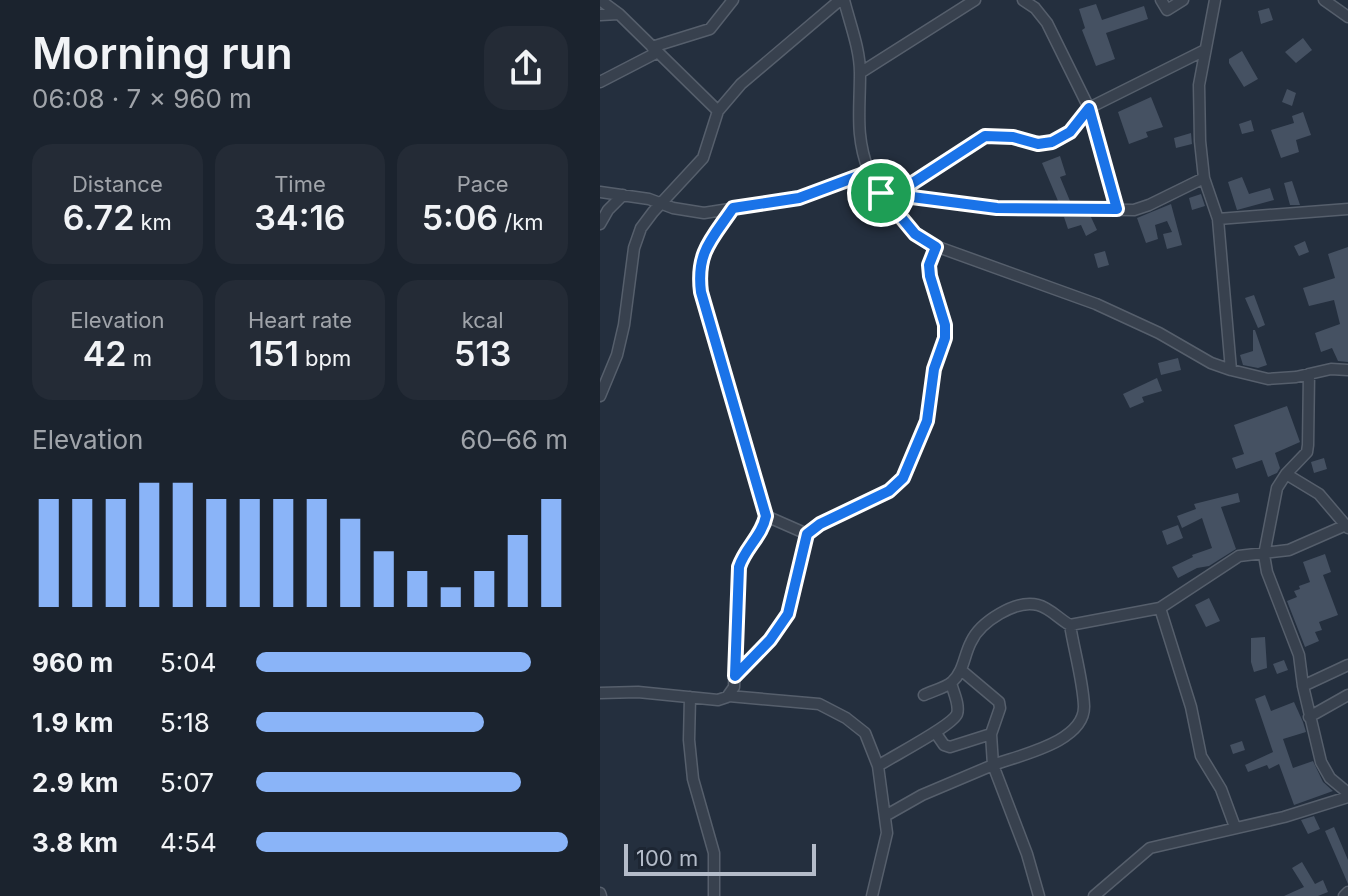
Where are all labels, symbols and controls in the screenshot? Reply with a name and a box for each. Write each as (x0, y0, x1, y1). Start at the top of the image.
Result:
text: Morning run (32, 26, 293, 80)
button: share (484, 26, 568, 110)
text: 06:08 · 7 × 960 m (32, 83, 252, 114)
pin (847, 159, 915, 227)
text: Distance (72, 171, 163, 197)
text: Time (274, 171, 326, 197)
text: Pace (457, 171, 509, 197)
icon: arrive (859, 171, 903, 215)
text: 6.72 (63, 197, 134, 238)
text: 34:16 (254, 197, 346, 238)
text: 5:06 (422, 197, 498, 238)
text: km (134, 209, 172, 235)
text: /km (498, 209, 544, 235)
text: Elevation (70, 307, 164, 333)
text: Heart rate (248, 307, 352, 333)
text: kcal (462, 307, 504, 333)
text: 42 (83, 333, 127, 374)
text: 151 (249, 333, 299, 374)
text: 513 (454, 333, 511, 374)
text: m (127, 345, 152, 371)
text: bpm (299, 345, 351, 371)
text: Elevation (32, 424, 143, 455)
text: 60–66 m (460, 424, 568, 455)
text: 960 m (32, 647, 113, 678)
text: 5:04 (160, 647, 217, 678)
text: 1.9 km (32, 707, 113, 738)
text: 5:18 (160, 707, 210, 738)
text: 2.9 km (32, 767, 119, 798)
text: 5:07 (160, 767, 214, 798)
text: 3.8 km (32, 827, 118, 858)
text: 4:54 (160, 827, 217, 858)
scale bar (624, 840, 816, 876)
text: 100 m (636, 845, 698, 871)

